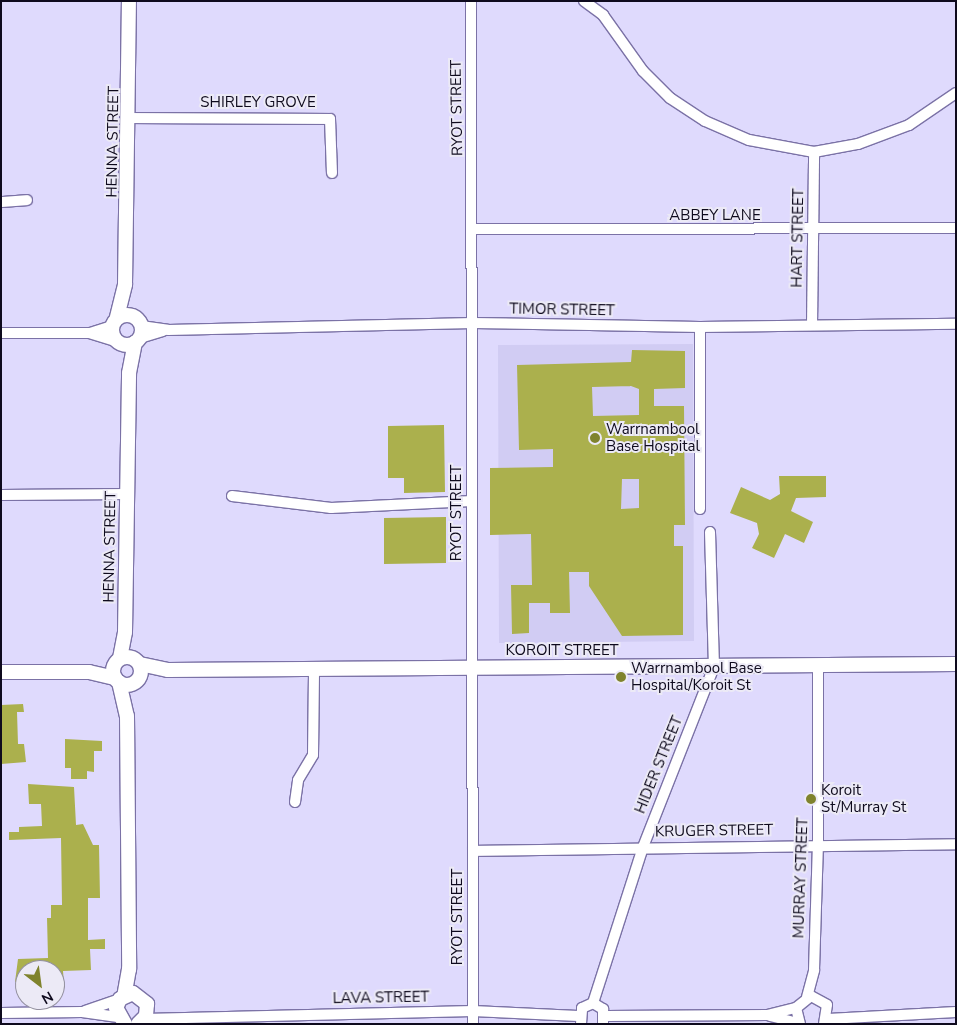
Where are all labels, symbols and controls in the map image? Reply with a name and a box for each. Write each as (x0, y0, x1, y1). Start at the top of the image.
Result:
street label: RYOT STREET (447, 60, 467, 156)
street label: HENNA STREET (103, 86, 123, 198)
street label: SHIRLEY GROVE (200, 94, 316, 112)
street label: HART STREET (788, 188, 808, 288)
street label: ABBEY LANE (669, 207, 761, 225)
street label: TIMOR STREET (509, 300, 615, 320)
place label: Warrnambool Base Hospital (606, 420, 700, 455)
marker: Warrnambool Base Hospital (588, 431, 602, 445)
street label: RYOT STREET (448, 465, 466, 561)
street label: HENNA STREET (100, 491, 120, 603)
street label: KOROIT STREET (505, 642, 619, 660)
place label: Warrnambool Base Hospital/Koroit St (631, 659, 762, 694)
marker: Warrnambool Base Hospital/Koroit St (615, 671, 627, 683)
street label: HIDER STREET (631, 714, 687, 816)
place label: Koroit St/Murray St (821, 781, 906, 816)
marker: Koroit St/Murray St (805, 793, 817, 805)
street label: MURRAY STREET (790, 817, 812, 939)
street label: KRUGER STREET (655, 821, 773, 841)
street label: RYOT STREET (449, 869, 467, 965)
north arrow (15, 960, 65, 1010)
text: N (38, 987, 57, 1008)
street label: LAVA STREET (333, 988, 429, 1008)

